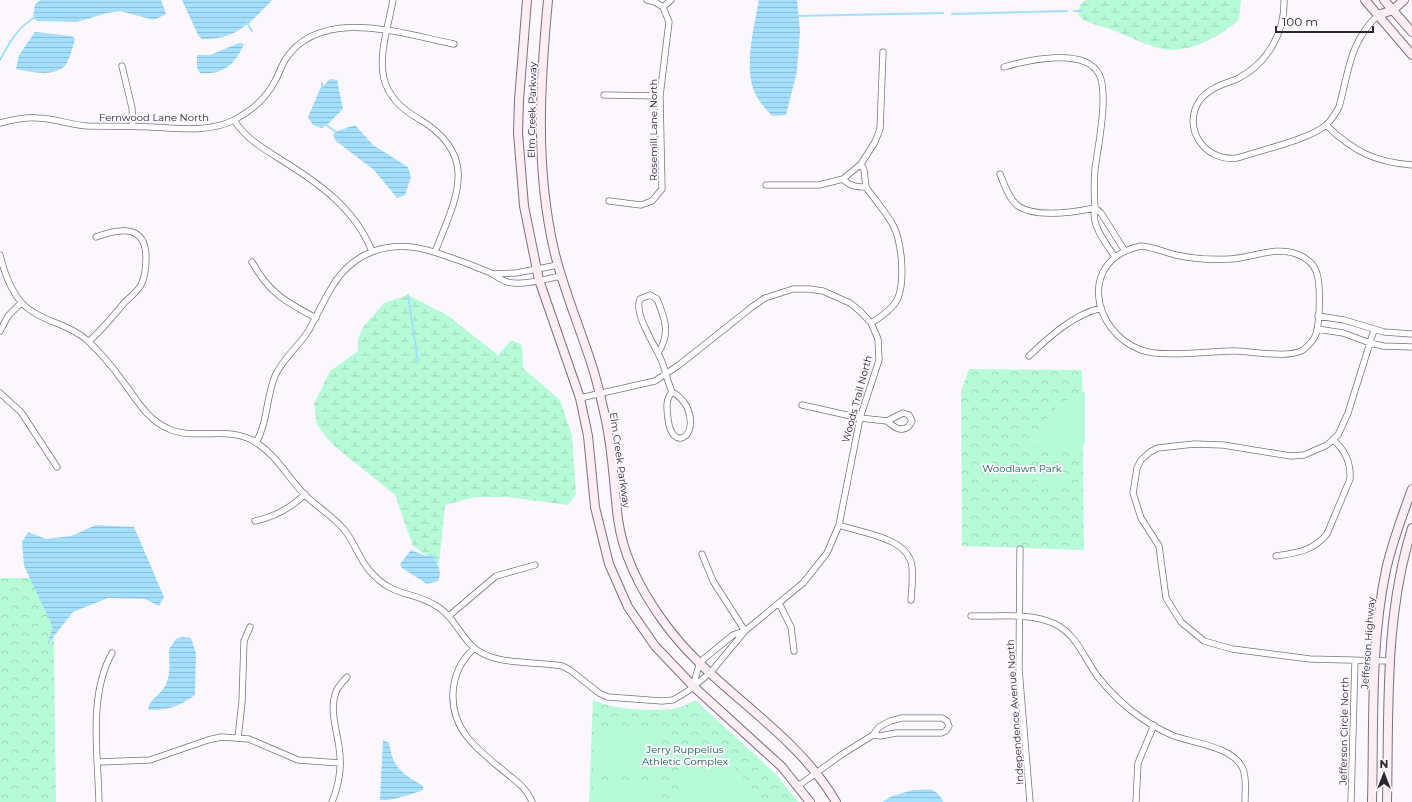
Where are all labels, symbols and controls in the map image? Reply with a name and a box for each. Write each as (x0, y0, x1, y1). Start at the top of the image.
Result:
scale bar (1276, 8, 1373, 34)
text: 100 m (1282, 14, 1318, 29)
street label: Elm Creek Parkway (525, 61, 539, 158)
street label: Rosemill Lane North (647, 79, 660, 181)
street label: Fernwood Lane North (99, 111, 209, 124)
street label: Woods Trail North (839, 354, 875, 444)
street label: Elm Creek Parkway (607, 411, 633, 509)
park label: Woodlawn Park (982, 462, 1062, 475)
street label: Jefferson Highway (1358, 596, 1378, 691)
street label: Independence Avenue North (1003, 639, 1027, 785)
street label: Jefferson Circle North (1337, 677, 1351, 786)
park label: Jerry Ruppelius Athletic Complex (642, 743, 729, 768)
north arrow (1364, 754, 1404, 794)
text: N (1380, 757, 1388, 771)

